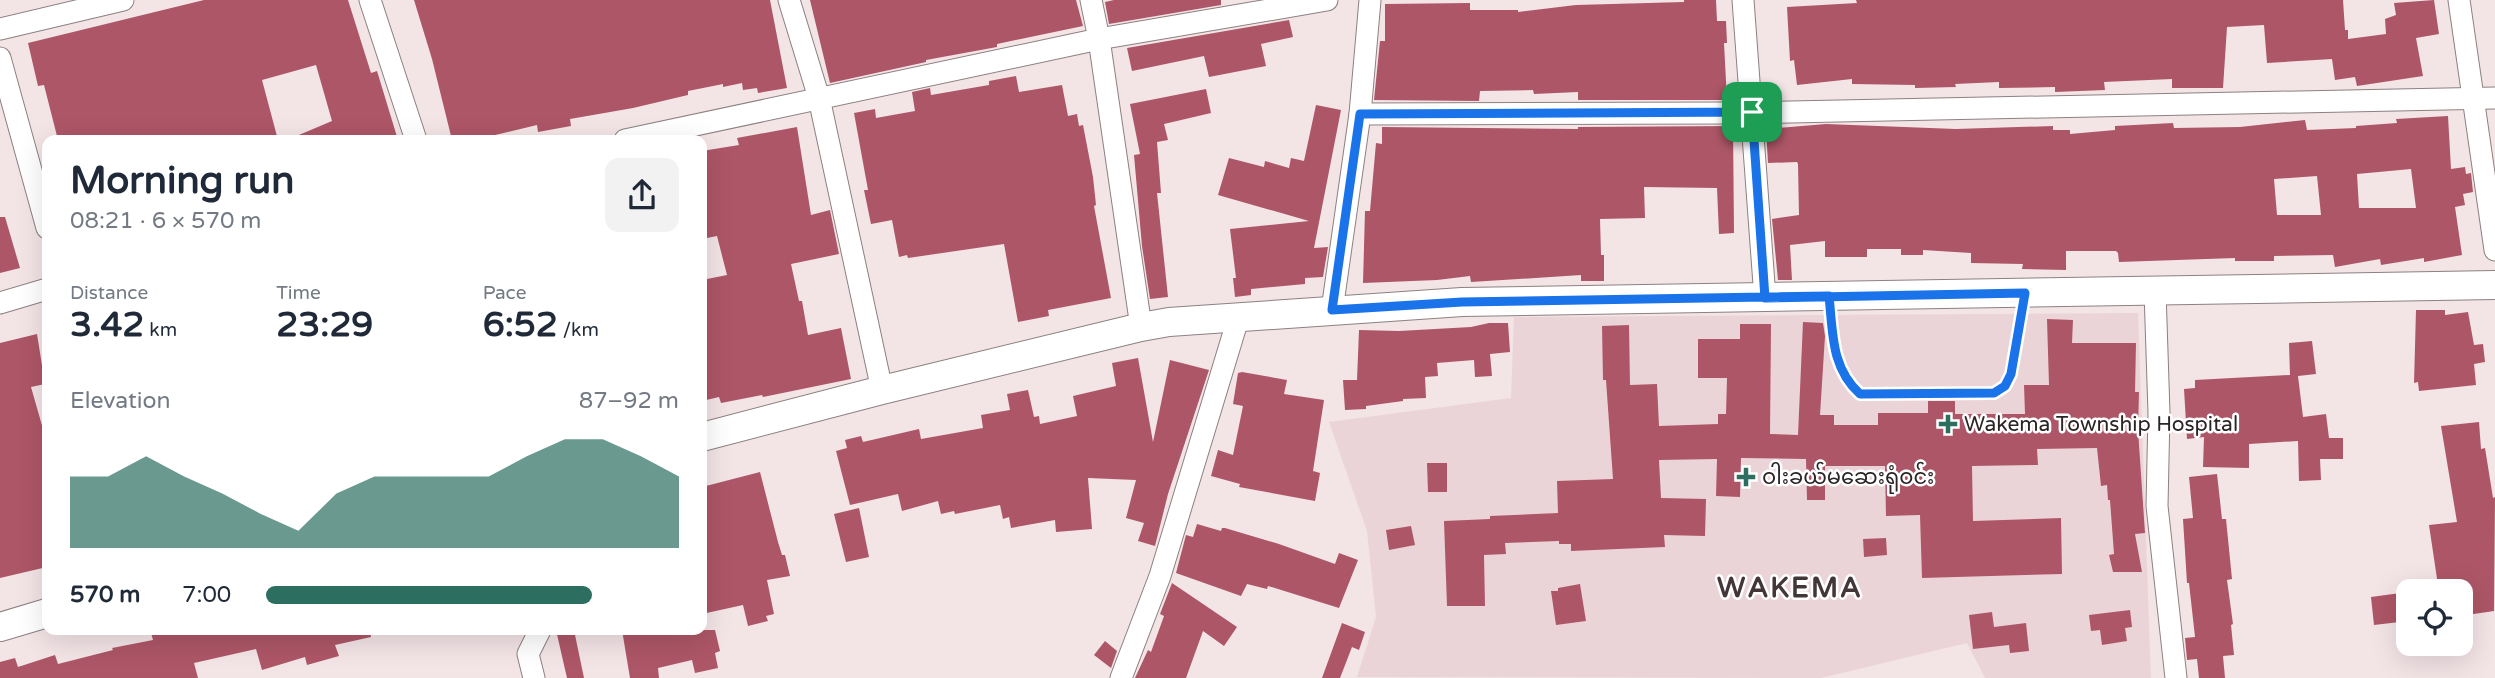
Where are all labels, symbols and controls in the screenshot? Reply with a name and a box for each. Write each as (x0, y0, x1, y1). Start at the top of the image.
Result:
pin (1722, 82, 1782, 142)
icon: arrive (1733, 93, 1771, 131)
text: Morning run (70, 158, 294, 204)
button: share (605, 158, 679, 232)
text: 08:21 · 6 × 570 m (70, 207, 261, 235)
text: Distance (70, 282, 148, 304)
text: Time (276, 282, 321, 304)
text: Pace (483, 282, 526, 304)
text: 3.42 (70, 304, 144, 346)
text: 23:29 (276, 304, 373, 346)
text: 6:52 (483, 304, 558, 346)
text: km (144, 319, 177, 341)
text: /km (558, 319, 599, 341)
text: Elevation (70, 387, 171, 415)
text: 87–92 m (579, 387, 679, 415)
place label: Wakema Township Hospital (1964, 412, 2238, 437)
marker: Wakema Township Hospital (1938, 414, 1958, 434)
place label: ဝါးခယ်မဆေးရုံဝင်း (1762, 461, 1934, 494)
marker: ဝါးခယ်မဆေးရုံဝင်း (1736, 467, 1756, 487)
district label: WAKEMA (1717, 571, 1863, 605)
map controls (2396, 579, 2473, 656)
button: locate (2396, 579, 2473, 656)
text: 570 m (70, 581, 140, 609)
text: 7:00 (182, 581, 231, 609)

